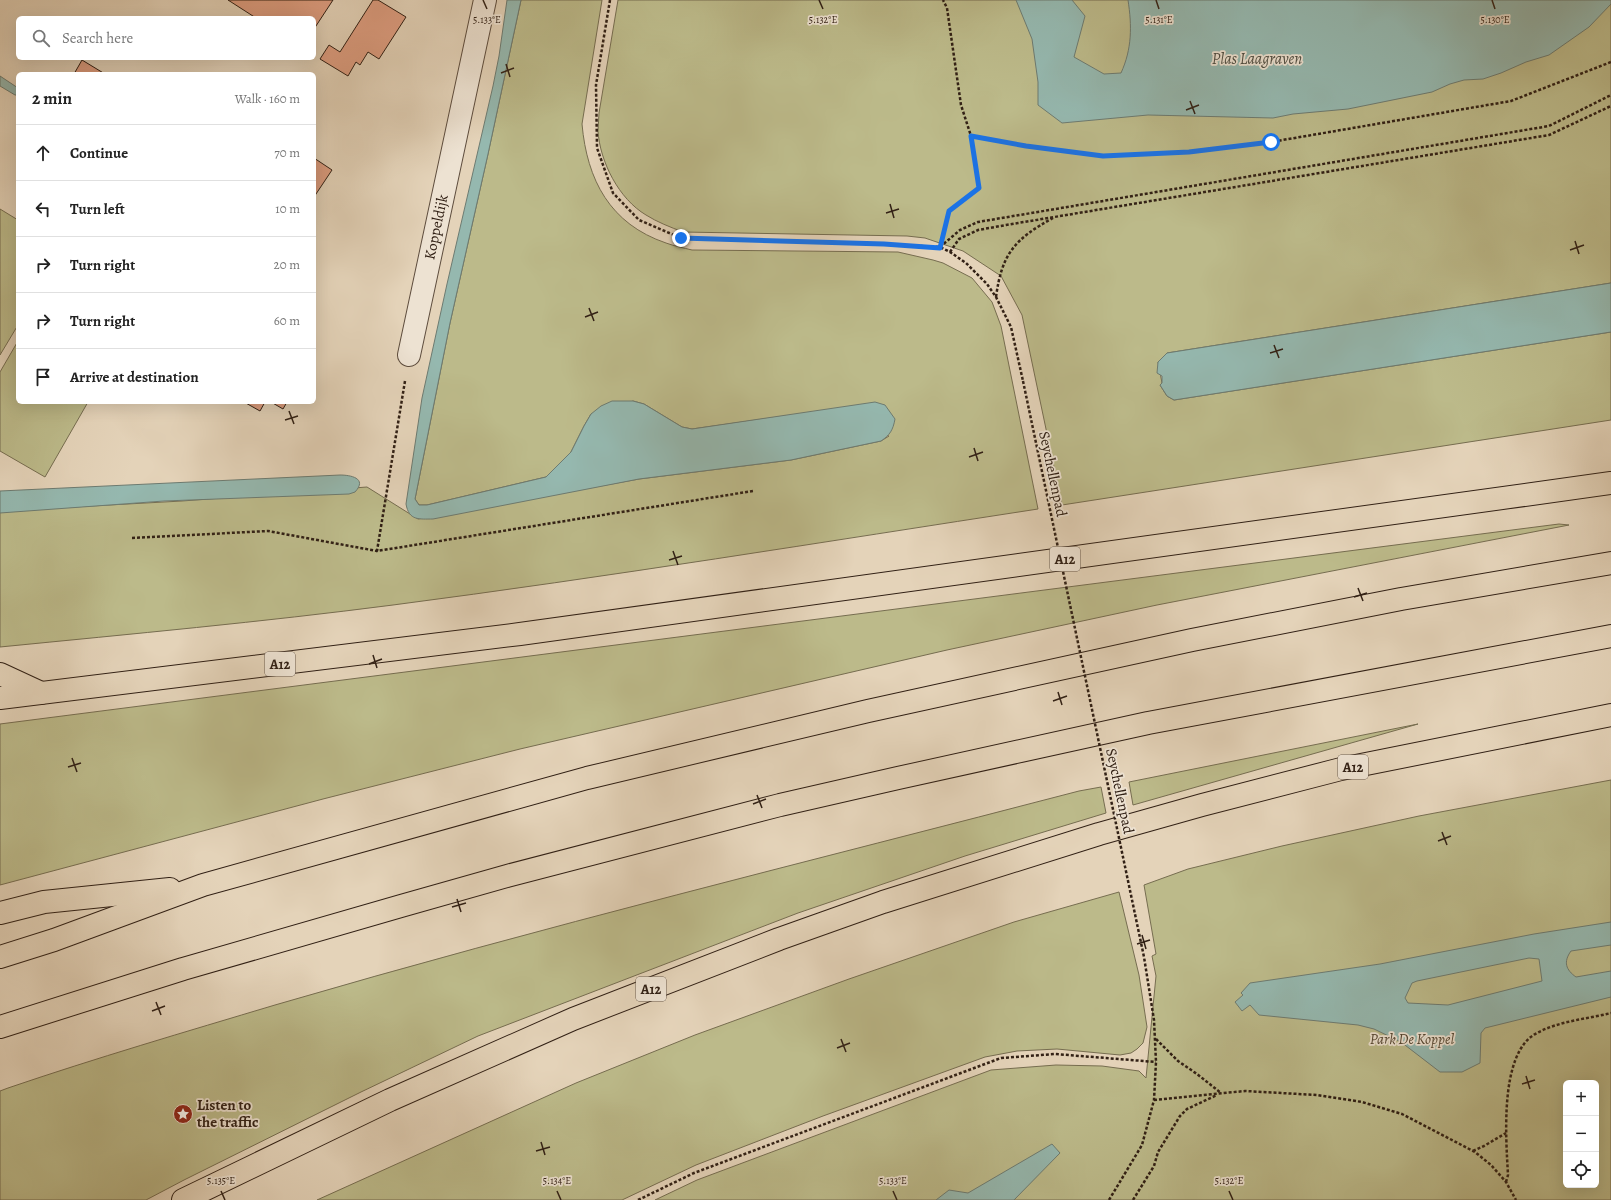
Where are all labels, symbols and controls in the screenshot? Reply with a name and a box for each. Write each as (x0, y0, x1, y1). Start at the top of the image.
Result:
text: 5.133°E (473, 13, 501, 26)
text: 5.132°E (809, 13, 837, 26)
text: 5.131°E (1145, 13, 1173, 26)
text: 5.130°E (1480, 13, 1510, 26)
search box (16, 16, 316, 60)
icon: search (30, 27, 52, 49)
text: Search here (62, 28, 133, 48)
water label: Plas Laagraven (1212, 48, 1302, 70)
text: 2 min (32, 87, 72, 110)
text: Walk · 160 m (235, 90, 300, 107)
route start (1262, 133, 1280, 151)
icon: ahead (32, 142, 54, 164)
text: Continue (70, 143, 128, 163)
text: 70 m (274, 144, 300, 161)
street label: Koppeldijk (419, 192, 453, 261)
icon: left (32, 198, 54, 220)
text: Turn left (70, 199, 125, 219)
text: 10 m (275, 200, 300, 217)
route end (672, 229, 690, 247)
icon: right (32, 254, 54, 276)
text: Turn right (70, 255, 135, 275)
text: 20 m (274, 256, 300, 273)
icon: right (32, 310, 54, 332)
text: Turn right (70, 311, 135, 331)
text: 60 m (274, 312, 300, 329)
icon: arrive (32, 366, 54, 388)
text: Arrive at destination (70, 367, 199, 387)
street label: Seychellenpad (1034, 429, 1072, 520)
road number: A12 (1050, 547, 1080, 571)
road number: A12 (265, 652, 295, 676)
street label: Seychellenpad (1101, 746, 1139, 837)
road number: A12 (1338, 755, 1368, 779)
road number: A12 (636, 977, 666, 1001)
park label: Park De Koppel (1370, 1029, 1454, 1049)
map controls (1563, 1080, 1599, 1188)
button: + (1563, 1080, 1599, 1116)
place label: Listen to the traffic (197, 1095, 259, 1132)
place icon: Listen to the traffic (172, 1103, 194, 1125)
button: − (1563, 1116, 1599, 1152)
button: locate (1563, 1152, 1599, 1188)
text: 5.135°E (207, 1174, 235, 1187)
text: 5.134°E (543, 1174, 571, 1187)
text: 5.133°E (879, 1174, 907, 1187)
text: 5.132°E (1215, 1174, 1243, 1187)

